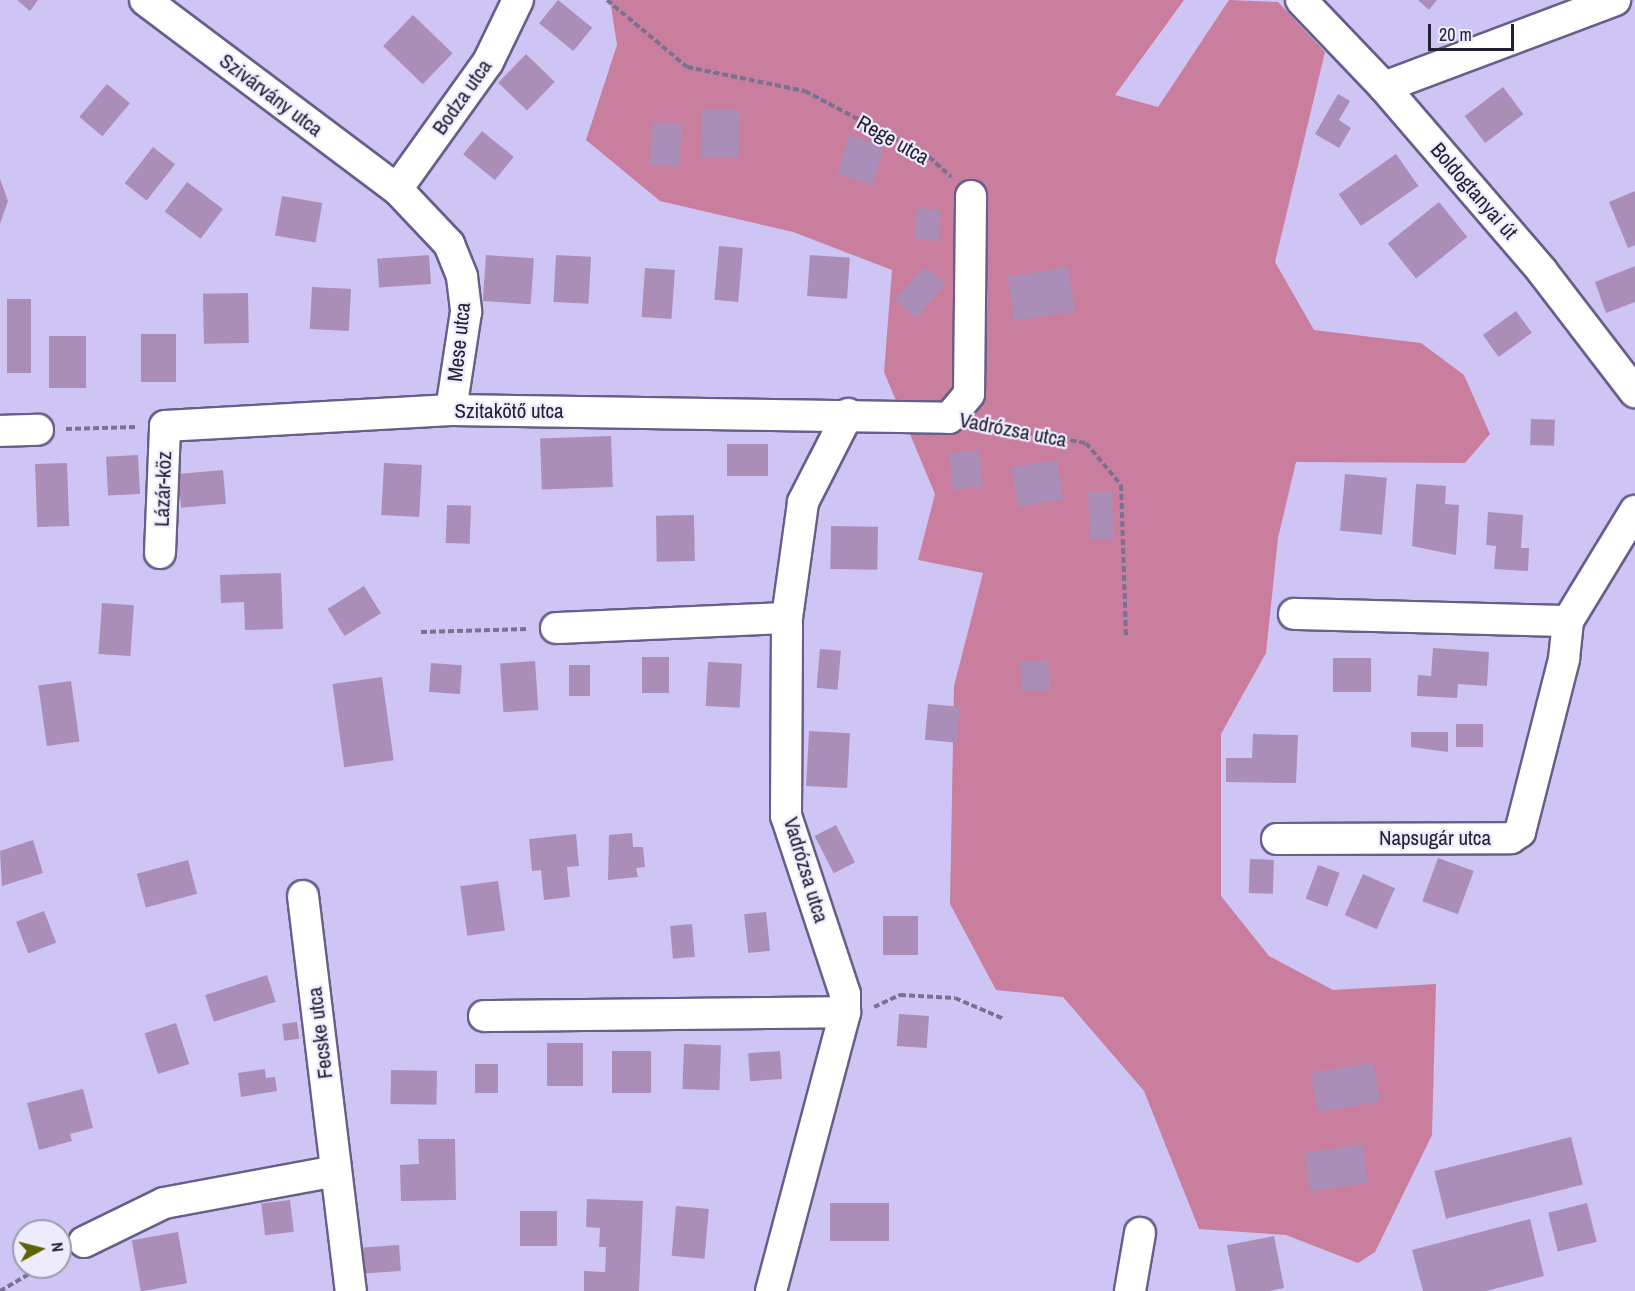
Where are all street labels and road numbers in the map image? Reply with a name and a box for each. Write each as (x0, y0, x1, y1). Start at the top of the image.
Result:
street label: Szivárvány utca (214, 48, 328, 142)
street label: Bodza utca (427, 54, 497, 140)
street label: Rege utca (853, 110, 933, 170)
street label: Boldogtanyai út (1425, 138, 1523, 244)
street label: Mese utca (442, 301, 476, 383)
street label: Szitakötő utca (454, 398, 564, 424)
street label: Vadrózsa utca (957, 407, 1069, 453)
street label: Lázár-köz (149, 451, 177, 527)
street label: Vadrózsa utca (778, 814, 834, 926)
street label: Napsugár utca (1379, 825, 1491, 851)
street label: Fecske utca (302, 986, 338, 1080)

